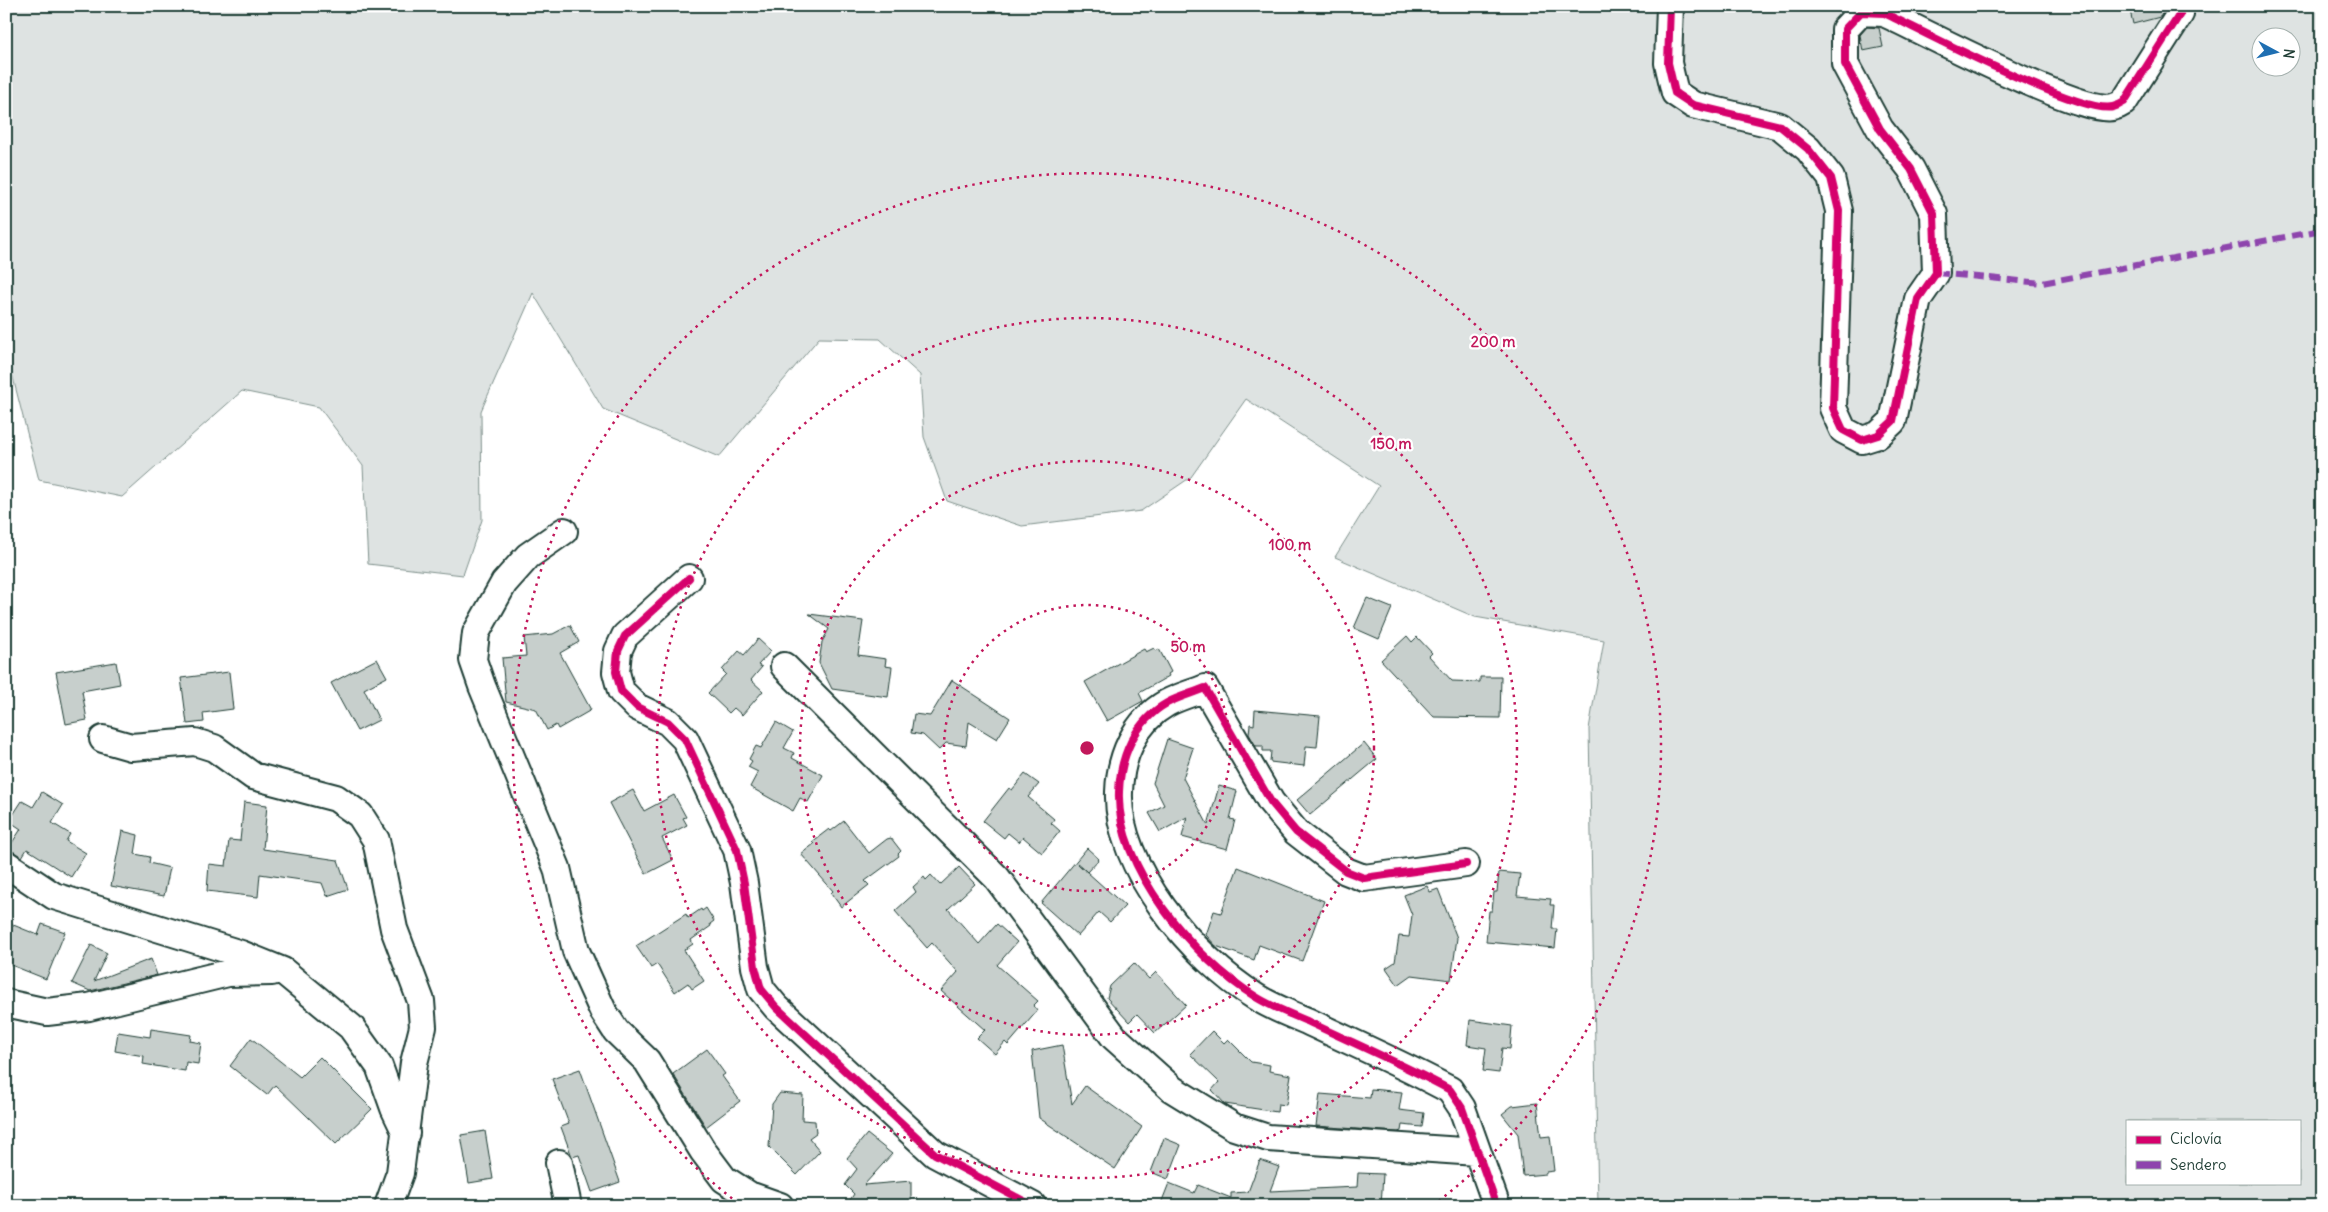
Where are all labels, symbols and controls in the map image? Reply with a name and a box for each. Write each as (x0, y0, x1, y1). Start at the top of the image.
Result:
north arrow (2250, 28, 2300, 78)
text: N (2279, 48, 2298, 59)
text: 200 m (1471, 332, 1515, 351)
text: 150 m (1370, 434, 1412, 453)
text: 100 m (1269, 535, 1311, 554)
text: 50 m (1170, 637, 1206, 656)
centre of rings (1078, 739, 1096, 757)
legend (2126, 1120, 2300, 1184)
text: Ciclovía (2170, 1129, 2222, 1148)
text: Sendero (2170, 1155, 2226, 1174)

